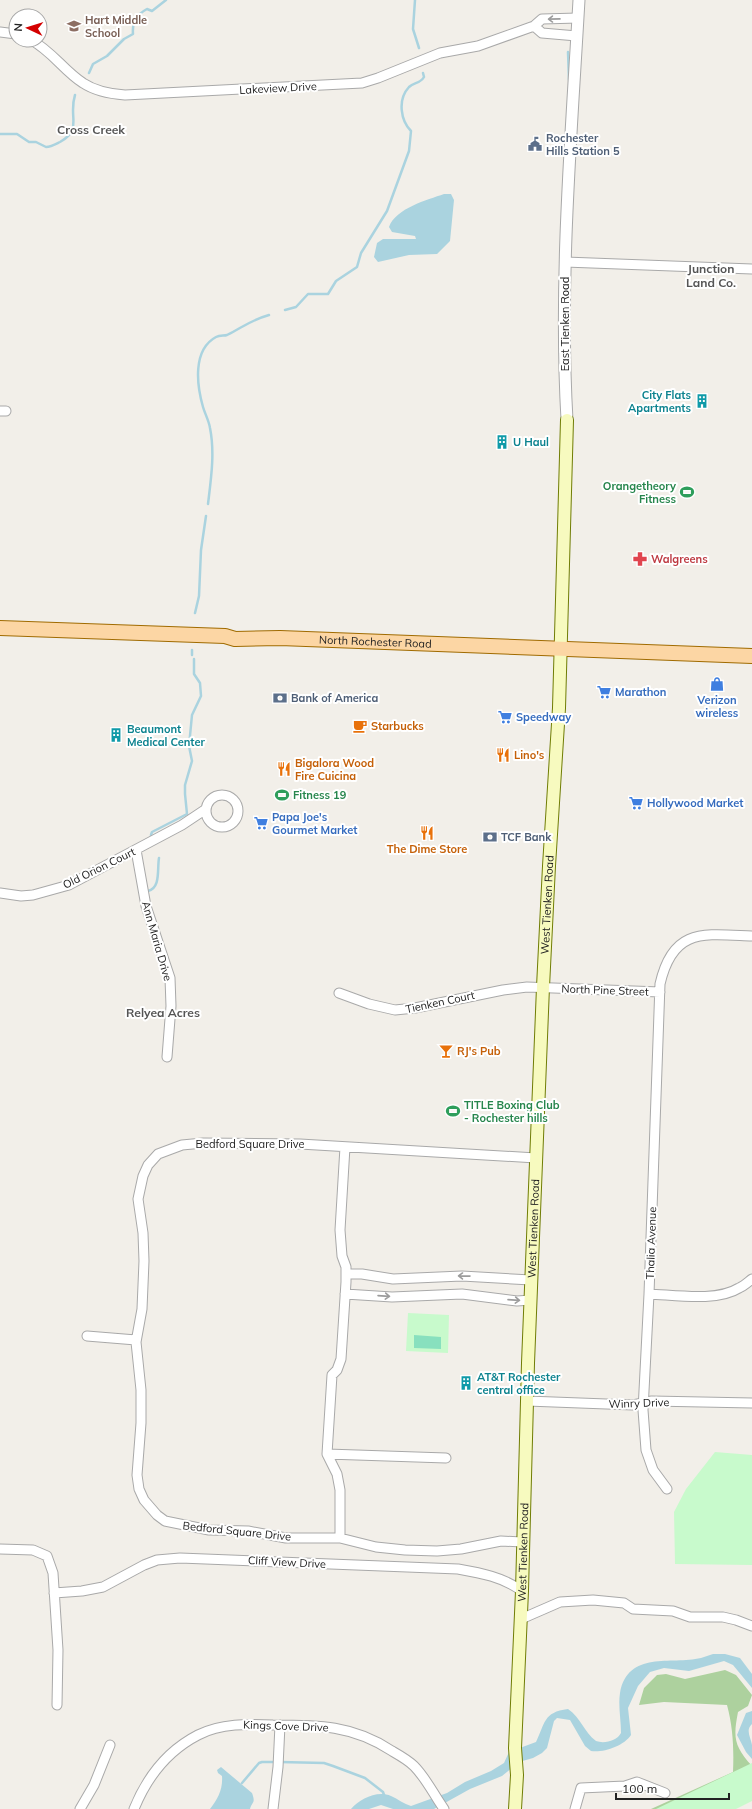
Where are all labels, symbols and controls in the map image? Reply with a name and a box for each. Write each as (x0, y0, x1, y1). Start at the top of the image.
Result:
north arrow (8, 8, 48, 48)
place label: Hart Middle School (85, 13, 147, 40)
one-way arrow (548, 15, 561, 23)
school or university icon: Hart Middle School (66, 18, 82, 34)
text: N (11, 23, 25, 32)
street label: Lakeview Drive (239, 79, 317, 97)
district label: Cross Creek (57, 122, 125, 137)
place label: Rochester Hills Station 5 (546, 131, 620, 158)
public building icon: Rochester Hills Station 5 (527, 136, 543, 152)
district label: Junction Land Co. (686, 261, 736, 290)
street label: East Tienken Road (558, 277, 572, 371)
place label: City Flats Apartments (628, 388, 691, 415)
building icon: City Flats Apartments (694, 393, 710, 409)
building icon: U Haul (494, 434, 510, 450)
place label: U Haul (513, 435, 549, 449)
place label: Orangetheory Fitness (603, 479, 676, 506)
sports icon: Orangetheory Fitness (679, 484, 695, 500)
pharmacy icon: Walgreens (632, 551, 648, 567)
place label: Walgreens (651, 552, 708, 566)
street label: North Rochester Road (319, 632, 432, 651)
shop icon: Verizon wireless (709, 676, 725, 692)
supermarket icon: Marathon (596, 684, 612, 700)
place label: Marathon (615, 685, 666, 699)
bank icon: Bank of America (272, 690, 288, 706)
place label: Bank of America (291, 691, 379, 705)
place label: Verizon wireless (696, 693, 739, 720)
supermarket icon: Speedway (497, 709, 513, 725)
place label: Speedway (516, 710, 571, 724)
cafe icon: Starbucks (352, 718, 368, 734)
place label: Starbucks (371, 719, 424, 733)
place label: Beaumont Medical Center (127, 722, 205, 749)
building icon: Beaumont Medical Center (108, 727, 124, 743)
restaurant icon: Lino's (495, 747, 511, 763)
place label: Lino's (514, 748, 545, 762)
place label: Bigalora Wood Fire Cuicina (295, 756, 374, 783)
restaurant icon: Bigalora Wood Fire Cuicina (276, 761, 292, 777)
sports icon: Fitness 19 (274, 787, 290, 803)
place label: Fitness 19 (293, 788, 347, 802)
supermarket icon: Hollywood Market (628, 795, 644, 811)
place label: Hollywood Market (647, 796, 743, 810)
place label: Papa Joe's Gourmet Market (272, 810, 357, 837)
supermarket icon: Papa Joe's Gourmet Market (253, 815, 269, 831)
restaurant icon: The Dime Store (419, 825, 435, 841)
bank icon: TCF Bank (482, 829, 498, 845)
place label: TCF Bank (501, 830, 552, 844)
place label: The Dime Store (387, 842, 467, 856)
street label: Old Orion Court (60, 844, 138, 892)
street label: West Tienken Road (538, 855, 557, 955)
street label: Ann Maria Drive (139, 899, 175, 983)
street label: North Pine Street (561, 981, 649, 999)
street label: Tienken Court (404, 988, 476, 1016)
district label: Relyea Acres (126, 1005, 200, 1020)
bar icon: RJ's Pub (438, 1043, 454, 1059)
place label: RJ's Pub (457, 1044, 501, 1058)
place label: TITLE Boxing Club - Rochester hills (464, 1098, 560, 1125)
sports icon: TITLE Boxing Club - Rochester hills (445, 1103, 461, 1119)
street label: Bedford Square Drive (195, 1137, 305, 1151)
street label: West Tienken Road (524, 1179, 542, 1278)
street label: Thalia Avenue (643, 1206, 659, 1280)
one-way arrow (458, 1273, 471, 1280)
one-way arrow (377, 1293, 390, 1300)
one-way arrow (507, 1297, 520, 1304)
place label: AT&T Rochester central office (477, 1370, 561, 1397)
building icon: AT&T Rochester central office (458, 1375, 474, 1391)
street label: Winry Drive (608, 1395, 670, 1411)
street label: West Tienken Road (515, 1502, 531, 1602)
street label: Bedford Square Drive (182, 1518, 292, 1544)
street label: Cliff View Drive (248, 1553, 326, 1571)
street label: Kings Cove Drive (243, 1718, 329, 1734)
scale bar (616, 1775, 729, 1801)
text: 100 m (622, 1781, 657, 1796)

